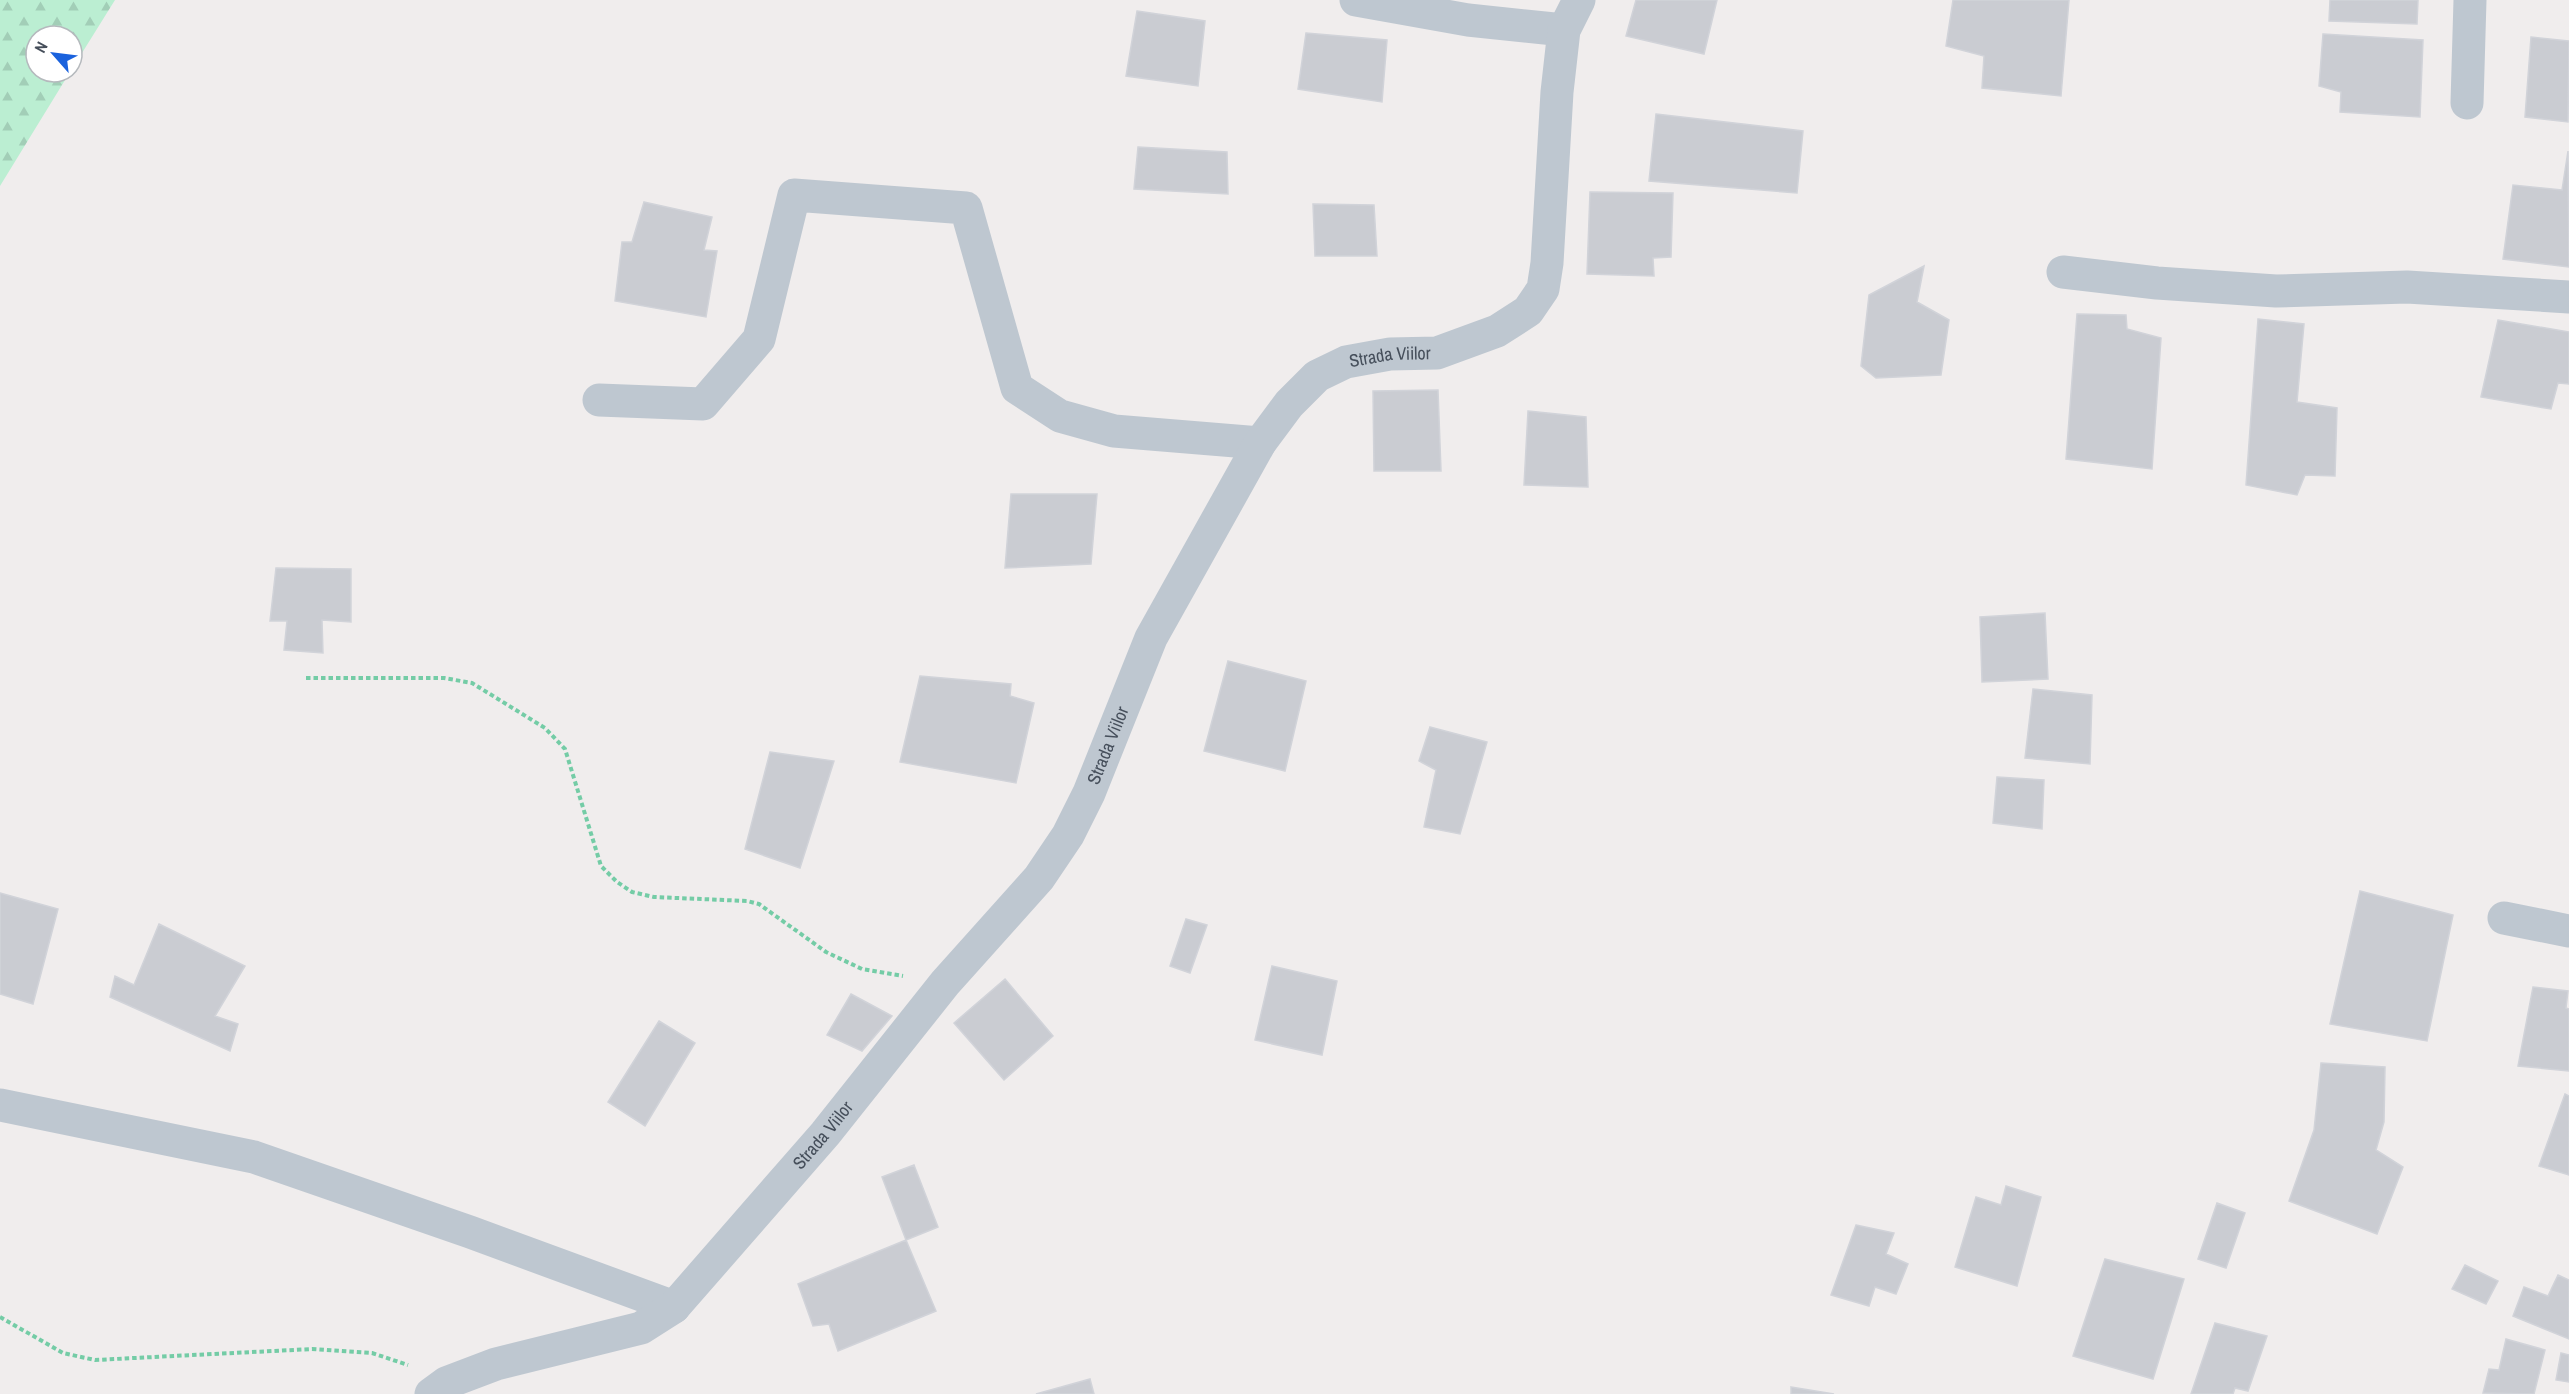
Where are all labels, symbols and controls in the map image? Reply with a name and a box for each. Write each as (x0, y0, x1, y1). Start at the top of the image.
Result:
north arrow (24, 24, 84, 84)
text: N (29, 38, 53, 56)
street label: Strada Viilor (1347, 340, 1431, 373)
street label: Strada Viilor (1081, 703, 1134, 788)
street label: Strada Viilor (787, 1096, 859, 1174)

